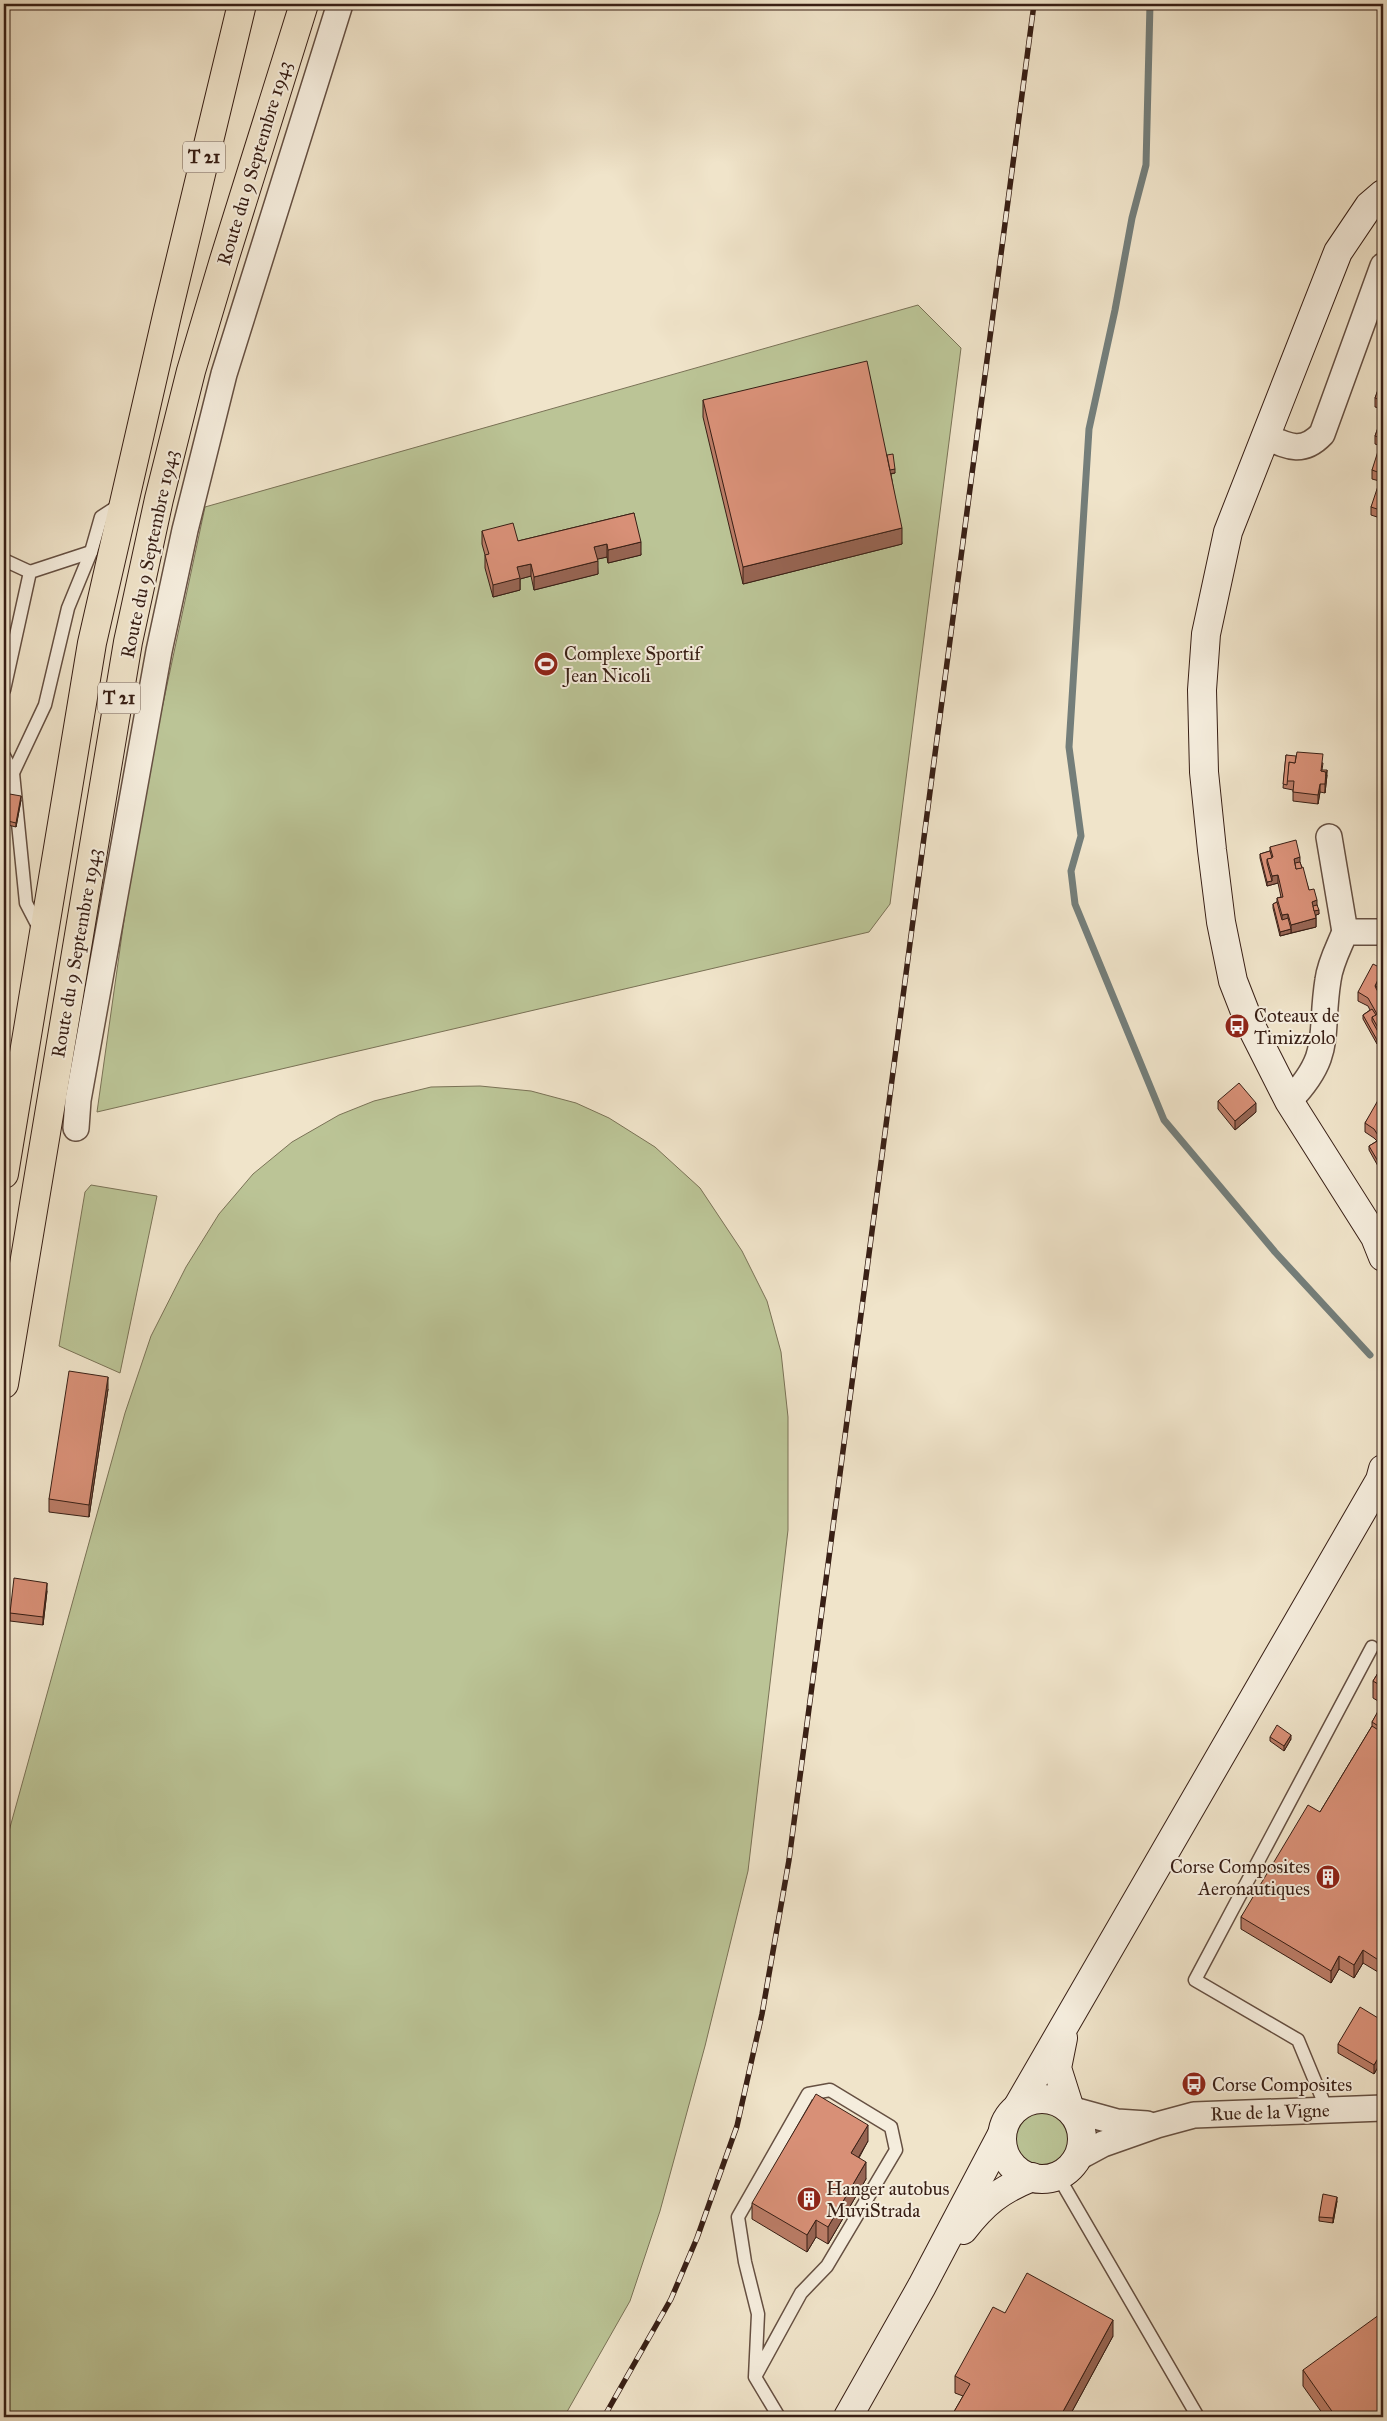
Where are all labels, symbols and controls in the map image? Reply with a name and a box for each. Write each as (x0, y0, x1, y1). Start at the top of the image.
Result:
street label: Route du 9 Septembre 1943 (212, 58, 296, 268)
road number: T 21 (183, 142, 225, 172)
street label: Route du 9 Septembre 1943 (116, 448, 182, 660)
place label: Complexe Sportif Jean Nicoli (562, 642, 703, 688)
sports icon: Complexe Sportif Jean Nicoli (533, 651, 559, 677)
road number: T 21 (98, 682, 140, 714)
street label: Route du 9 Septembre 1943 (46, 846, 106, 1060)
place label: Coteaux de Timizzolo (1254, 1004, 1340, 1049)
bus stop icon: Coteaux de Timizzolo (1224, 1013, 1250, 1039)
place label: Corse Composites Aeronautiques (1170, 1855, 1310, 1901)
building icon: Corse Composites Aeronautiques (1315, 1864, 1341, 1890)
bus stop icon: Corse Composites (1181, 2071, 1207, 2097)
place label: Corse Composites (1212, 2073, 1352, 2096)
street label: Rue de la Vigne (1210, 2098, 1330, 2127)
place label: Hanger autobus MuviStrada (826, 2177, 950, 2222)
building icon: Hanger autobus MuviStrada (796, 2186, 822, 2212)

